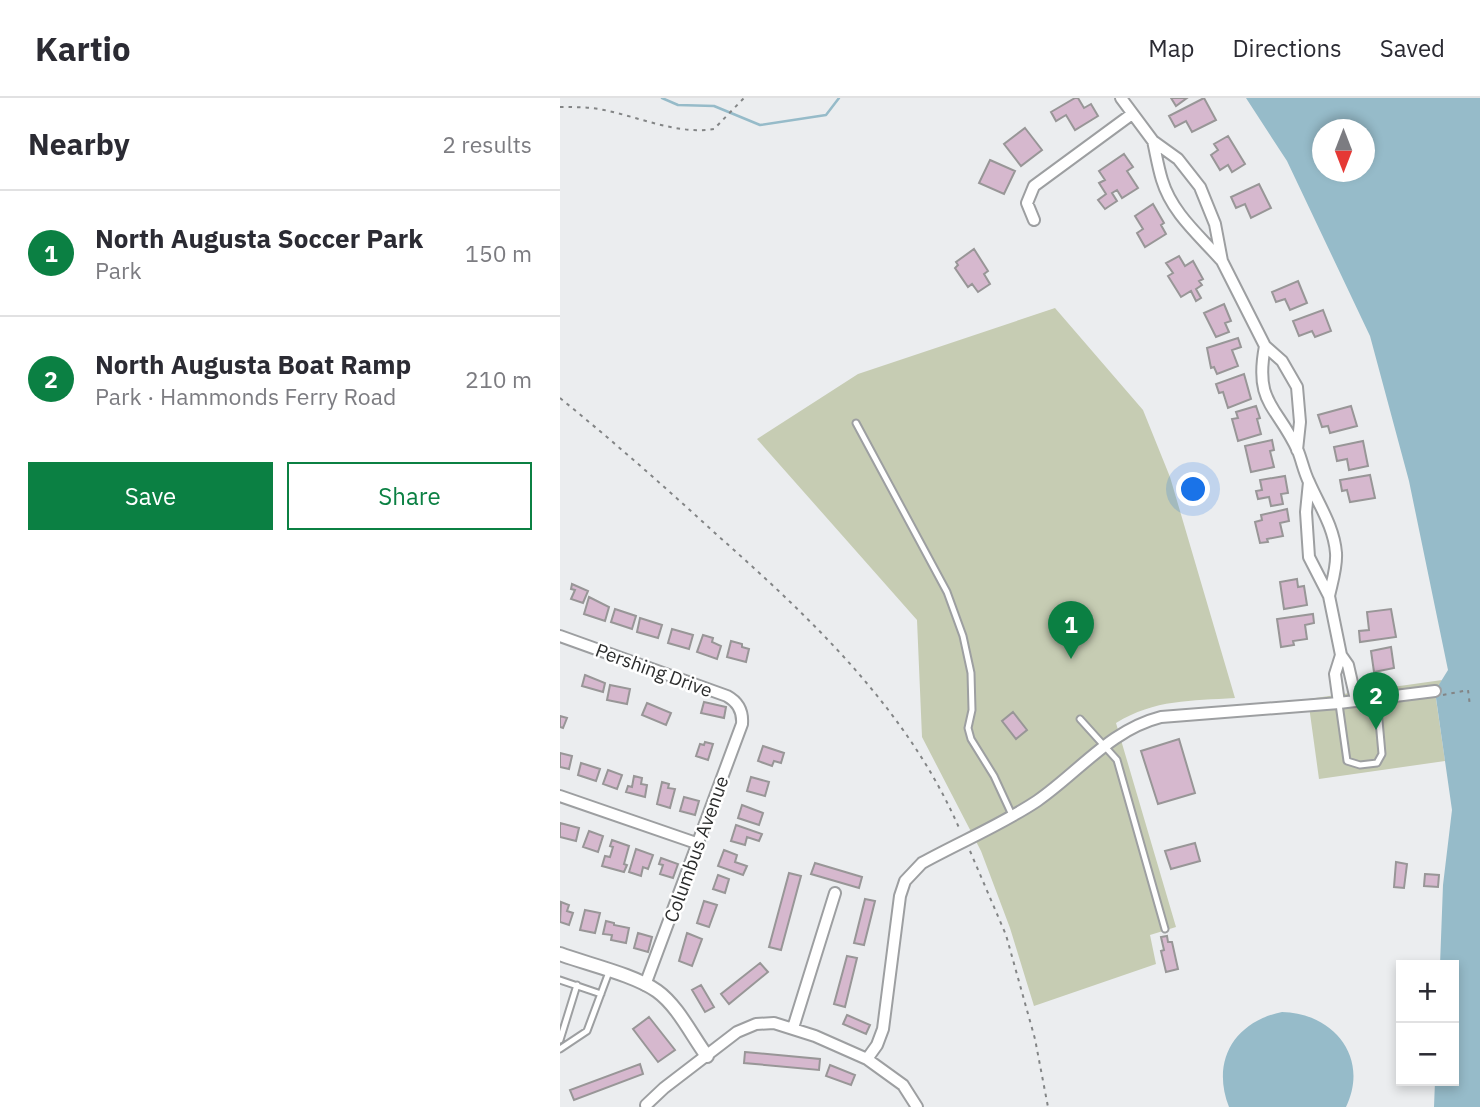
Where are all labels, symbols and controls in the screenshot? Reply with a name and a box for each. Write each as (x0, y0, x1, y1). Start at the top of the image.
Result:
text: Kartio (35, 27, 131, 70)
text: Map (1148, 32, 1194, 64)
text: Directions (1232, 32, 1342, 64)
text: Saved (1380, 32, 1445, 64)
north arrow (1312, 119, 1375, 182)
text: Nearby (28, 124, 130, 163)
text: 2 results (442, 129, 532, 159)
text: North Augusta Soccer Park (95, 221, 423, 255)
text: 1 (44, 238, 58, 268)
text: 150 m (465, 238, 532, 268)
text: Park (95, 255, 142, 285)
text: North Augusta Boat Ramp (95, 347, 411, 381)
text: 2 (44, 364, 58, 394)
text: 210 m (465, 364, 532, 394)
text: Park · Hammonds Ferry Road (95, 381, 396, 411)
button: Save (28, 462, 273, 530)
button: Share (287, 462, 532, 530)
your location (1176, 472, 1210, 506)
pin: 1 (1048, 601, 1094, 659)
street label: Pershing Drive (592, 638, 716, 702)
pin: 2 (1353, 672, 1399, 730)
street label: Columbus Avenue (658, 773, 734, 925)
map controls (1396, 960, 1459, 1086)
button: + (1396, 960, 1459, 1023)
button: − (1396, 1023, 1459, 1086)

